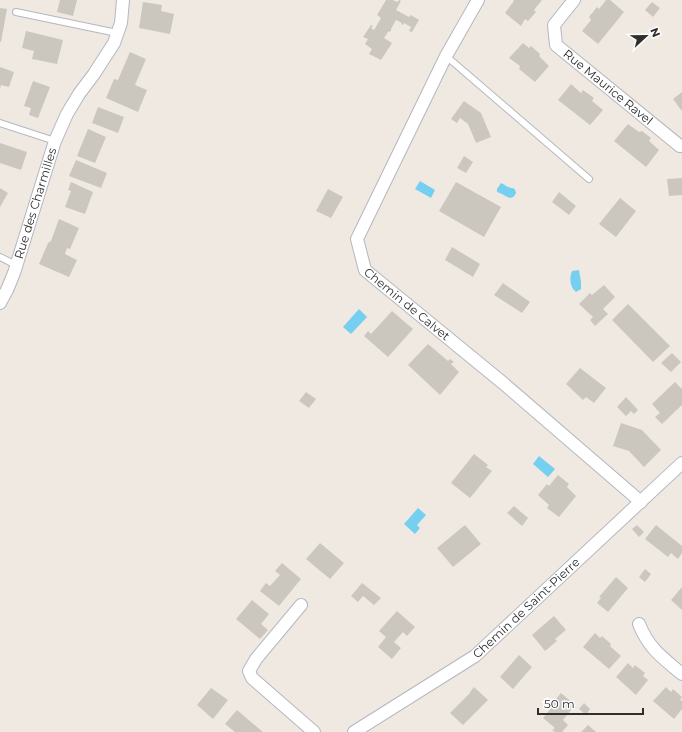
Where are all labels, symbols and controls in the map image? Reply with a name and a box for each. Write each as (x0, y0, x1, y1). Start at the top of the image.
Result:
north arrow (626, 16, 666, 56)
text: N (647, 26, 663, 39)
street label: Rue Maurice Ravel (560, 46, 656, 128)
street label: Rue des Charmilles (11, 146, 59, 261)
street label: Chemin de Calvet (361, 264, 453, 344)
street label: Chemin de Saint-Pierre (469, 554, 582, 661)
scale bar (538, 690, 643, 716)
text: 50 m (544, 696, 575, 711)

